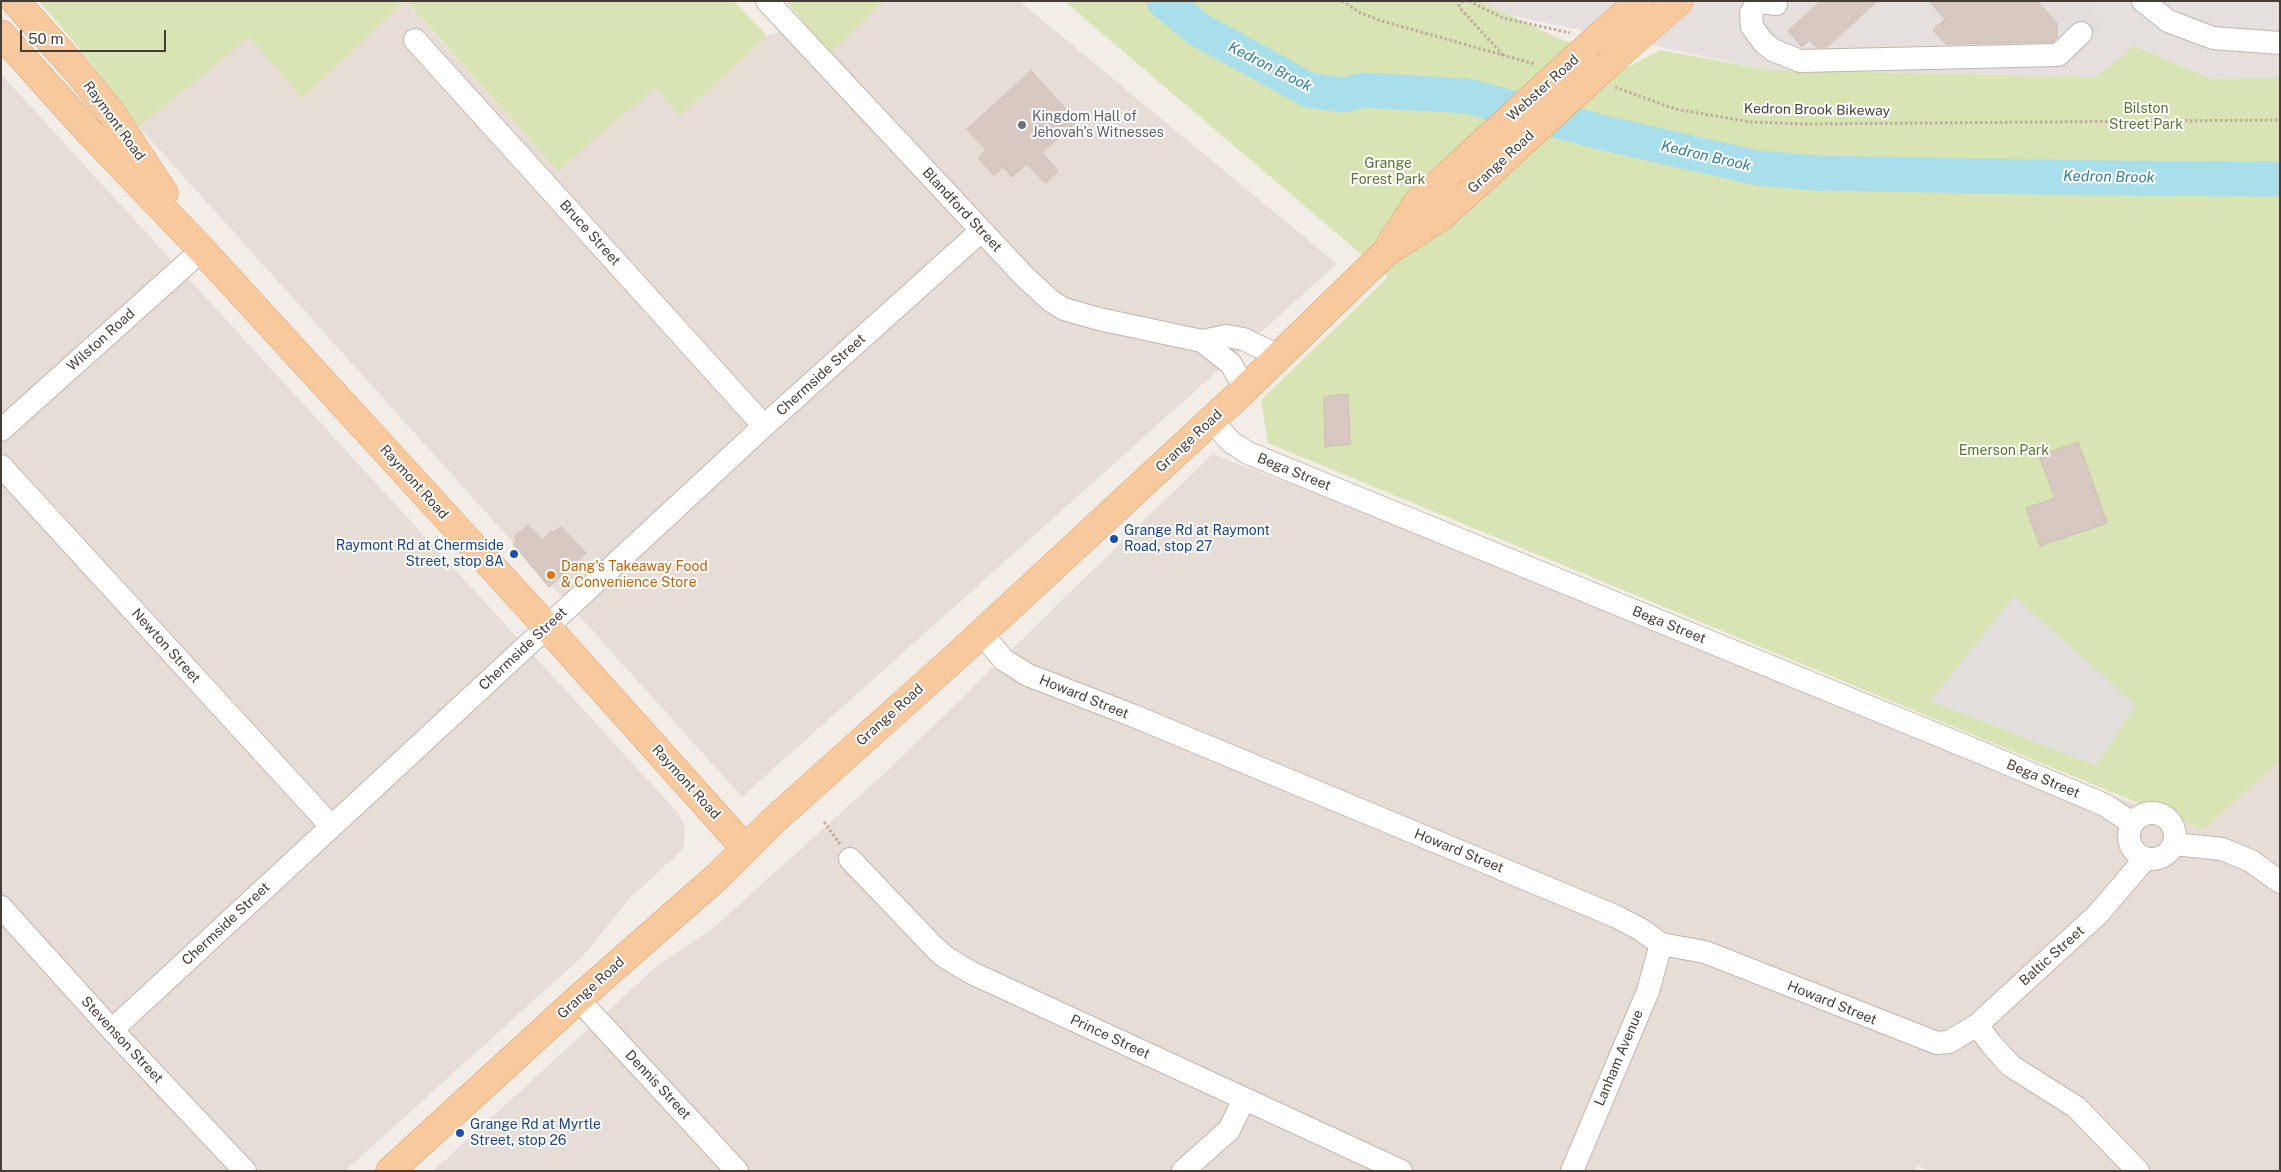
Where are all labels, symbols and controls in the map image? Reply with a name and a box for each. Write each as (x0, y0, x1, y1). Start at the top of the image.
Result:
scale bar (22, 20, 169, 52)
text: 50 m (28, 30, 63, 47)
water label: Kedron Brook (1225, 38, 1315, 96)
street label: Webster Road (1504, 51, 1582, 125)
street label: Raymont Road (80, 78, 148, 164)
street label: Kedron Brook Bikeway (1744, 100, 1890, 120)
park label: Bilston Street Park (2109, 101, 2183, 134)
place label: Kingdom Hall of Jehovah’s Witnesses (1032, 109, 1164, 142)
marker: Kingdom Hall of Jehovah’s Witnesses (1016, 119, 1028, 131)
street label: Grange Road (1464, 127, 1538, 197)
water label: Kedron Brook (1659, 137, 1753, 175)
park label: Grange Forest Park (1351, 156, 1425, 188)
street label: Blandford Street (919, 164, 1005, 256)
water label: Kedron Brook (2063, 167, 2155, 187)
street label: Bruce Street (556, 197, 624, 269)
street label: Wilston Road (64, 305, 138, 375)
street label: Chermside Street (773, 331, 869, 419)
street label: Grange Road (1152, 406, 1226, 476)
street label: Raymont Road (376, 441, 452, 523)
park label: Emerson Park (1959, 443, 2049, 459)
street label: Bega Street (1255, 450, 1333, 494)
place label: Grange Rd at Raymont Road, stop 27 (1124, 523, 1270, 556)
marker: Grange Rd at Raymont Road, stop 27 (1108, 533, 1120, 545)
place label: Raymont Rd at Chermside Street, stop 8A (336, 538, 504, 570)
marker: Raymont Rd at Chermside Street, stop 8A (508, 548, 520, 560)
place label: Dang's Takeaway Food & Convenience Store (561, 559, 708, 592)
marker: Dang's Takeaway Food & Convenience Store (545, 569, 557, 581)
street label: Bega Street (1630, 603, 1708, 647)
street label: Chermside Street (475, 604, 571, 694)
street label: Newton Street (128, 605, 204, 687)
street label: Howard Street (1037, 671, 1131, 723)
street label: Grange Road (853, 681, 927, 749)
street label: Raymont Road (648, 741, 724, 823)
street label: Bega Street (2004, 756, 2082, 802)
street label: Howard Street (1412, 825, 1506, 877)
street label: Chermside Street (178, 879, 274, 969)
street label: Baltic Street (2016, 922, 2088, 990)
street label: Grange Road (554, 954, 628, 1022)
street label: Howard Street (1785, 977, 1879, 1029)
street label: Stevenson Street (78, 993, 166, 1087)
street label: Lanham Avenue (1591, 1007, 1647, 1109)
street label: Prince Street (1068, 1011, 1152, 1063)
street label: Dennis Street (622, 1047, 694, 1123)
place label: Grange Rd at Myrtle Street, stop 26 (470, 1117, 601, 1150)
marker: Grange Rd at Myrtle Street, stop 26 (454, 1127, 466, 1139)

